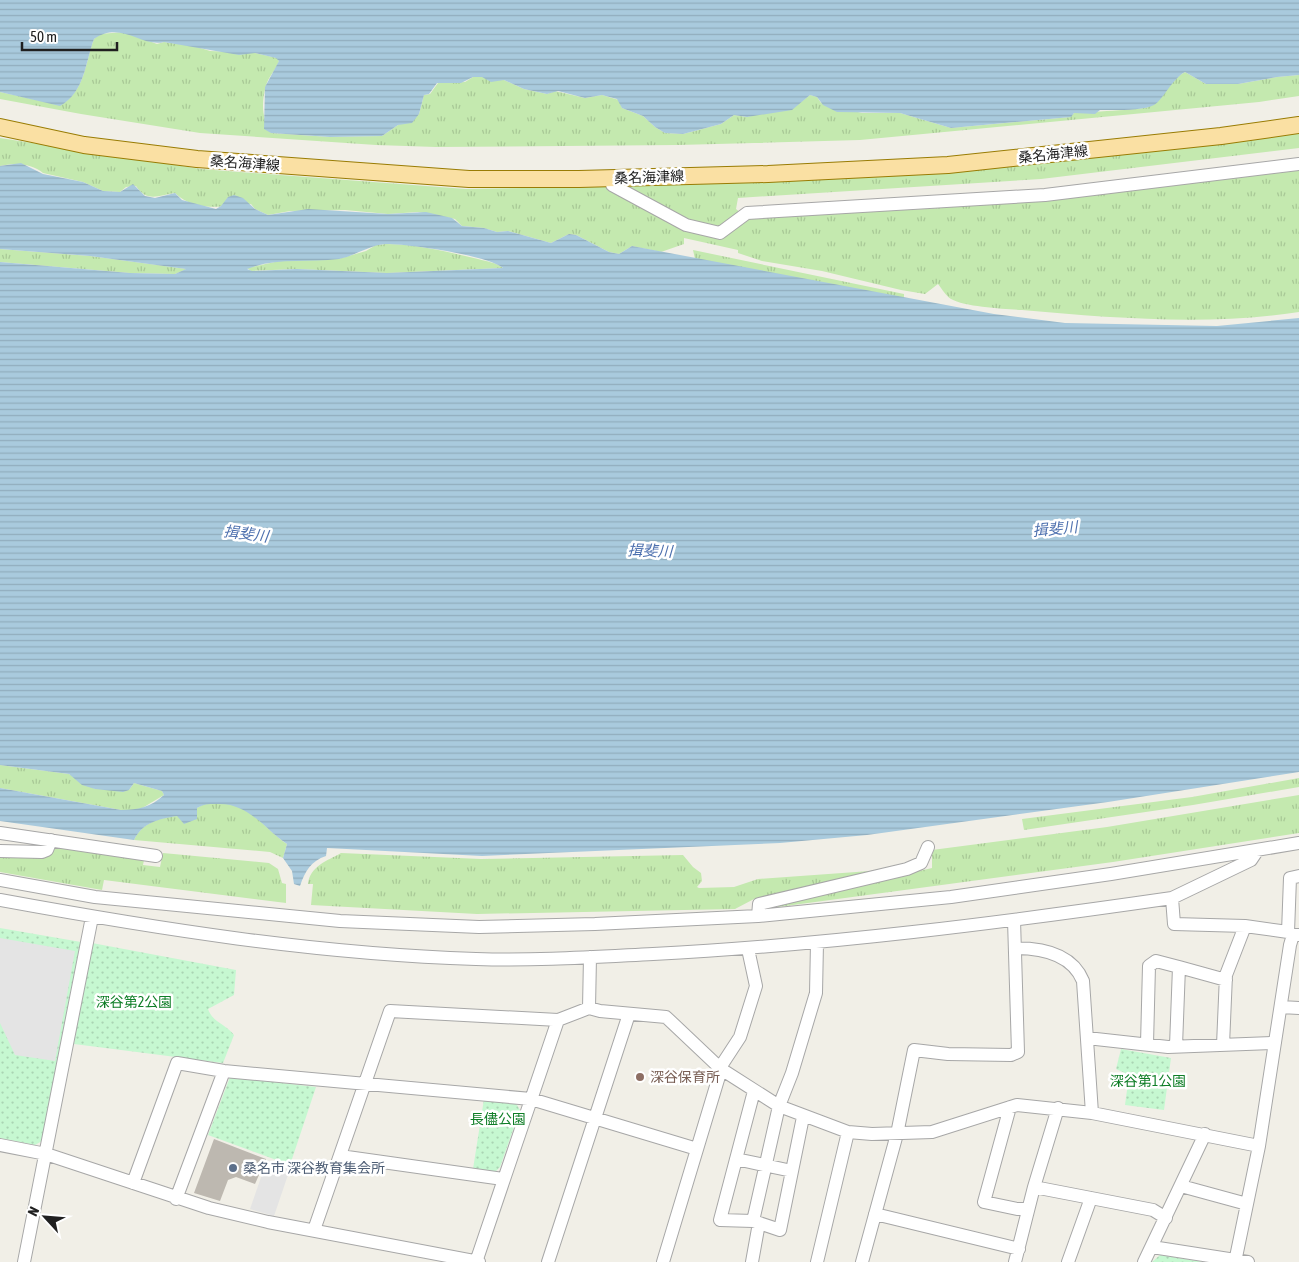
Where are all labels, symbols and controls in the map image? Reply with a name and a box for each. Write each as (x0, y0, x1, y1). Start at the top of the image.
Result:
scale bar (22, 20, 118, 52)
text: 50 m (30, 28, 57, 45)
street label: 桑名海津線 (1017, 142, 1089, 166)
street label: 桑名海津線 (210, 153, 280, 173)
street label: 桑名海津線 (614, 168, 684, 186)
water label: 揖斐川 (1032, 518, 1080, 539)
water label: 揖斐川 (223, 522, 271, 545)
water label: 揖斐川 (627, 541, 675, 560)
park label: 深谷第2公園 (96, 994, 172, 1010)
place label: 深谷保育所 (650, 1069, 720, 1085)
marker: 深谷保育所 (634, 1071, 646, 1083)
park label: 深谷第1公園 (1110, 1073, 1186, 1089)
park label: 長儘公園 (470, 1111, 526, 1127)
place label: 桑名市 深谷教育集会所 (243, 1160, 385, 1176)
marker: 桑名市 深谷教育集会所 (227, 1162, 239, 1174)
north arrow (20, 1192, 70, 1242)
text: N (24, 1204, 42, 1219)

